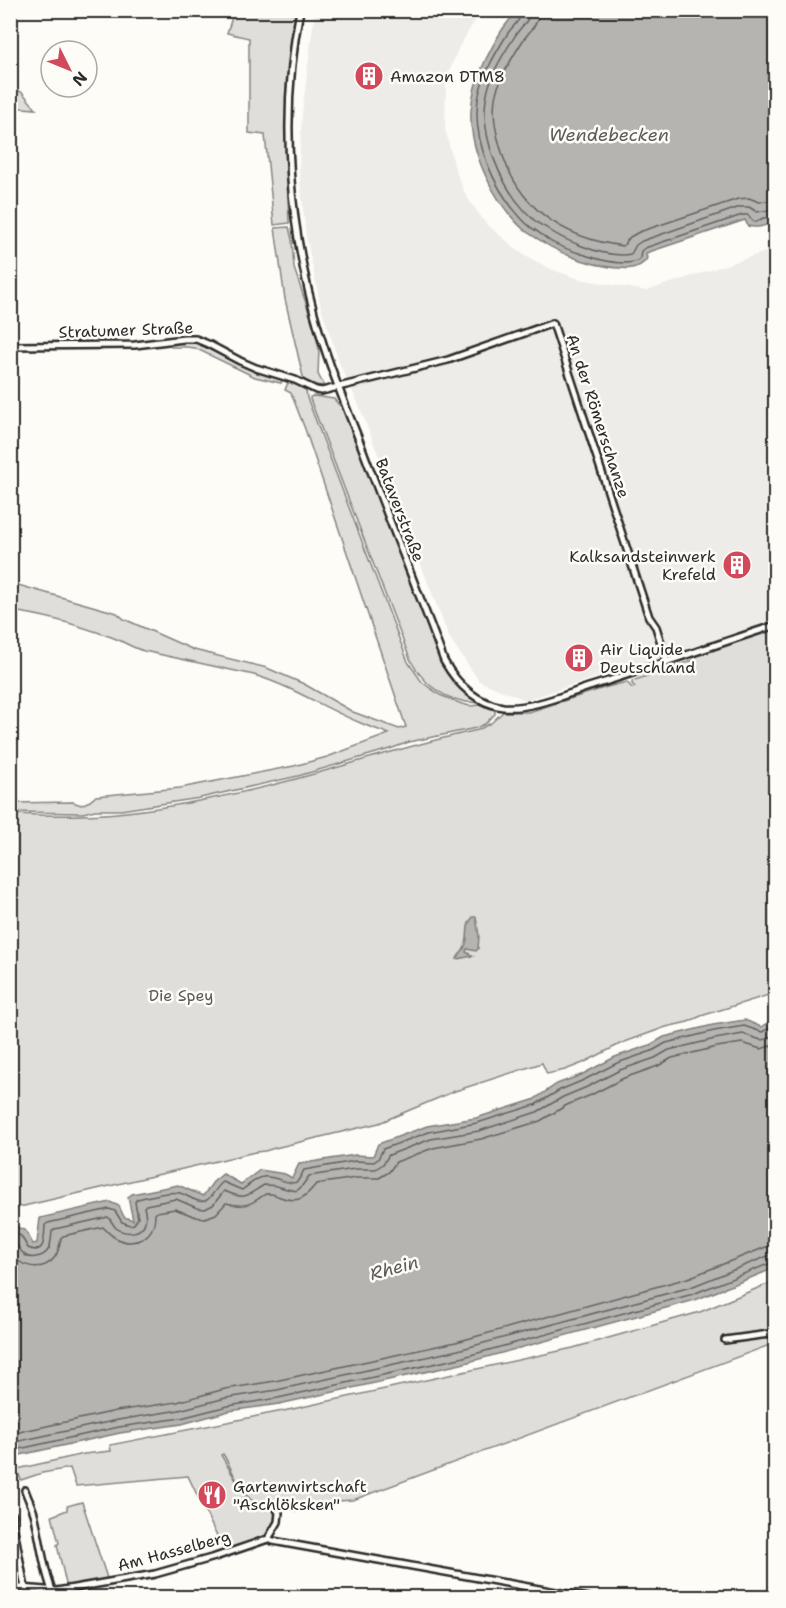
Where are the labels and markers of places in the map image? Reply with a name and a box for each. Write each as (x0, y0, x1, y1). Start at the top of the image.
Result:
building icon: Amazon DTM8 (353, 60, 385, 92)
place label: Amazon DTM8 (390, 66, 505, 87)
place label: Kalksandsteinwerk Krefeld (569, 546, 716, 585)
building icon: Kalksandsteinwerk Krefeld (721, 549, 753, 581)
place label: Air Liquide Deutschland (600, 639, 695, 678)
building icon: Air Liquide Deutschland (563, 642, 595, 674)
place label: Gartenwirtschaft "Aschlöksken" (233, 1476, 367, 1515)
restaurant icon: Gartenwirtschaft "Aschlöksken" (196, 1479, 228, 1511)

